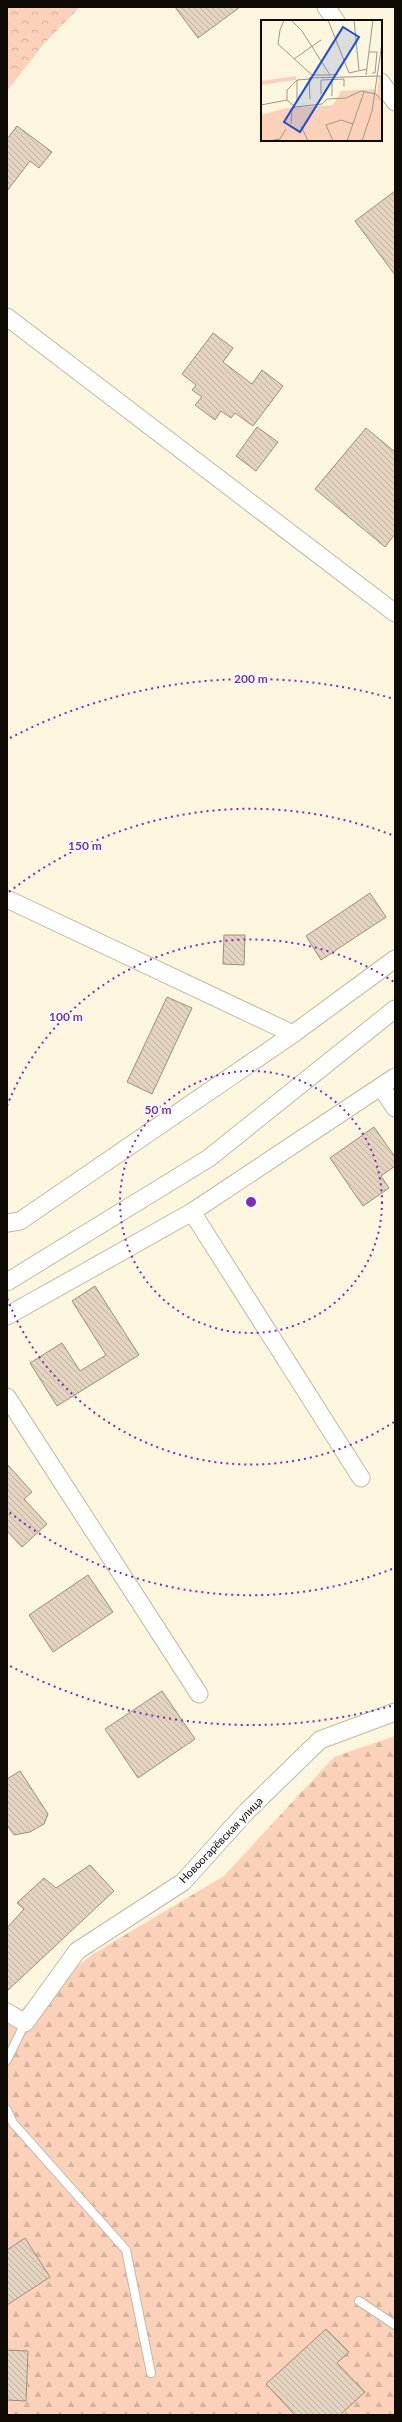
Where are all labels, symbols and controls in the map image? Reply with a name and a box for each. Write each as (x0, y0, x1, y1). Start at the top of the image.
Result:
inset map (261, 20, 382, 141)
text: 200 m (234, 671, 268, 686)
text: 150 m (68, 838, 102, 853)
text: 100 m (49, 1009, 83, 1024)
text: 50 m (145, 1102, 171, 1117)
centre of rings (244, 1195, 258, 1209)
street label: Новоогарёвская улица (176, 1794, 265, 1885)

